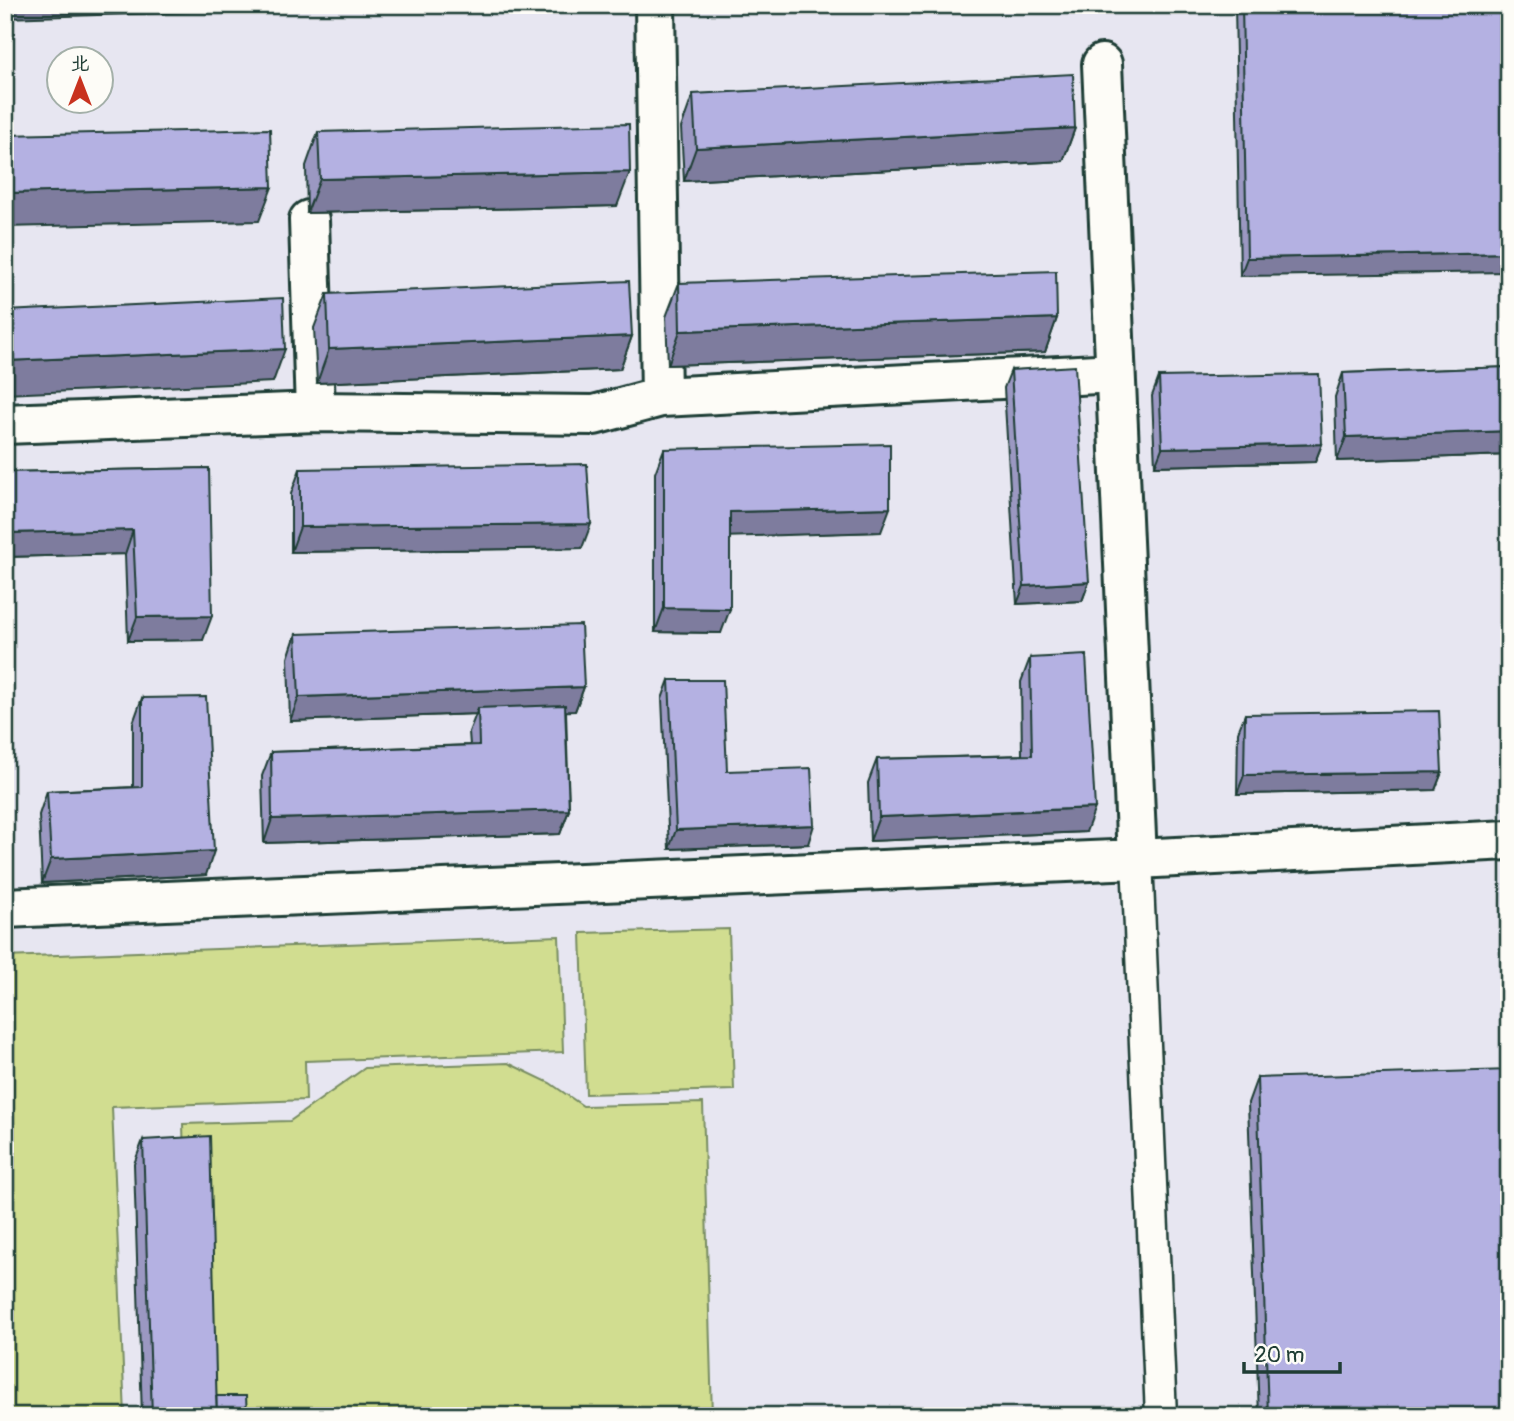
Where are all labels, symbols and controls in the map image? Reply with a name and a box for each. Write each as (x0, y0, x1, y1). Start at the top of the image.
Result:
north arrow (46, 46, 116, 116)
text: 北 (70, 52, 90, 76)
scale bar (1244, 1330, 1341, 1374)
text: 20 m (1255, 1342, 1304, 1369)

